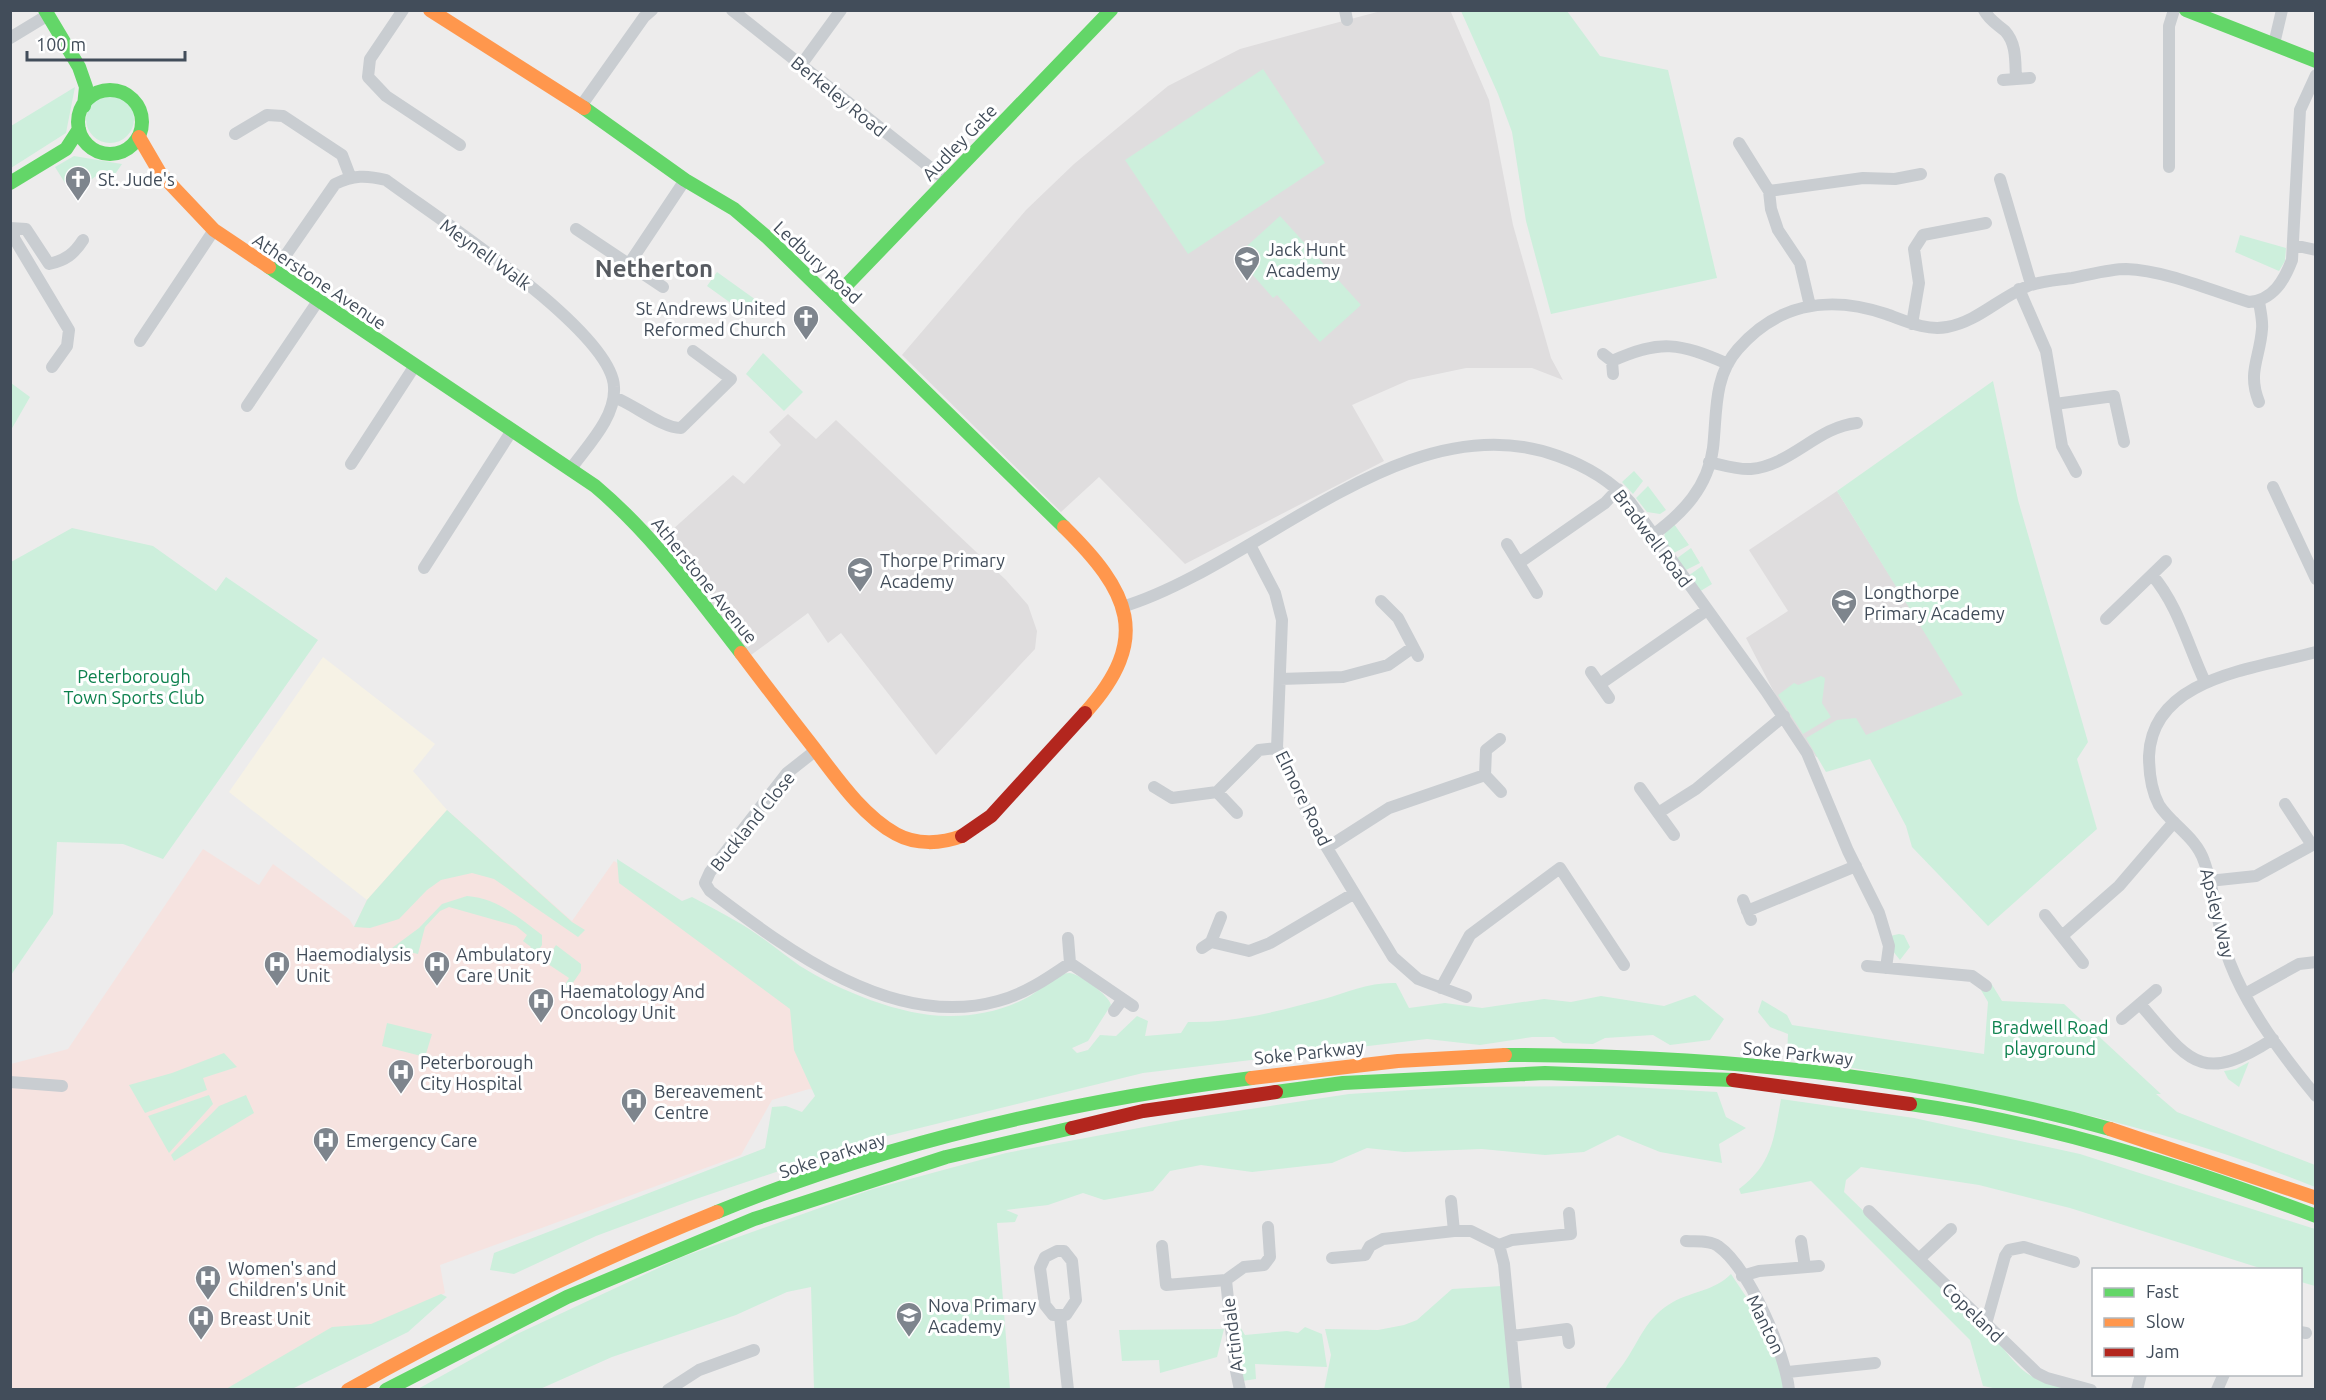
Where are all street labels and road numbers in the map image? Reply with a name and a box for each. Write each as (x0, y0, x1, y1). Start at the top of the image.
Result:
street label: Berkeley Road (788, 52, 890, 140)
street label: Audley Gate (918, 100, 1000, 184)
street label: Meynell Walk (437, 214, 535, 294)
street label: Ledbury Road (770, 217, 866, 307)
street label: Atherstone Avenue (250, 229, 390, 333)
street label: Bradwell Road (1610, 485, 1696, 591)
street label: Atherstone Avenue (648, 513, 762, 647)
street label: Elmore Road (1272, 747, 1336, 849)
street label: Buckland Close (706, 767, 798, 875)
street label: Apsley Way (2197, 866, 2239, 960)
street label: Soke Parkway (1253, 1036, 1365, 1068)
street label: Soke Parkway (1742, 1037, 1854, 1069)
street label: Soke Parkway (776, 1128, 888, 1182)
street label: Copeland (1938, 1278, 2008, 1346)
street label: Manton (1743, 1291, 1789, 1357)
street label: Artindale (1218, 1297, 1246, 1373)

